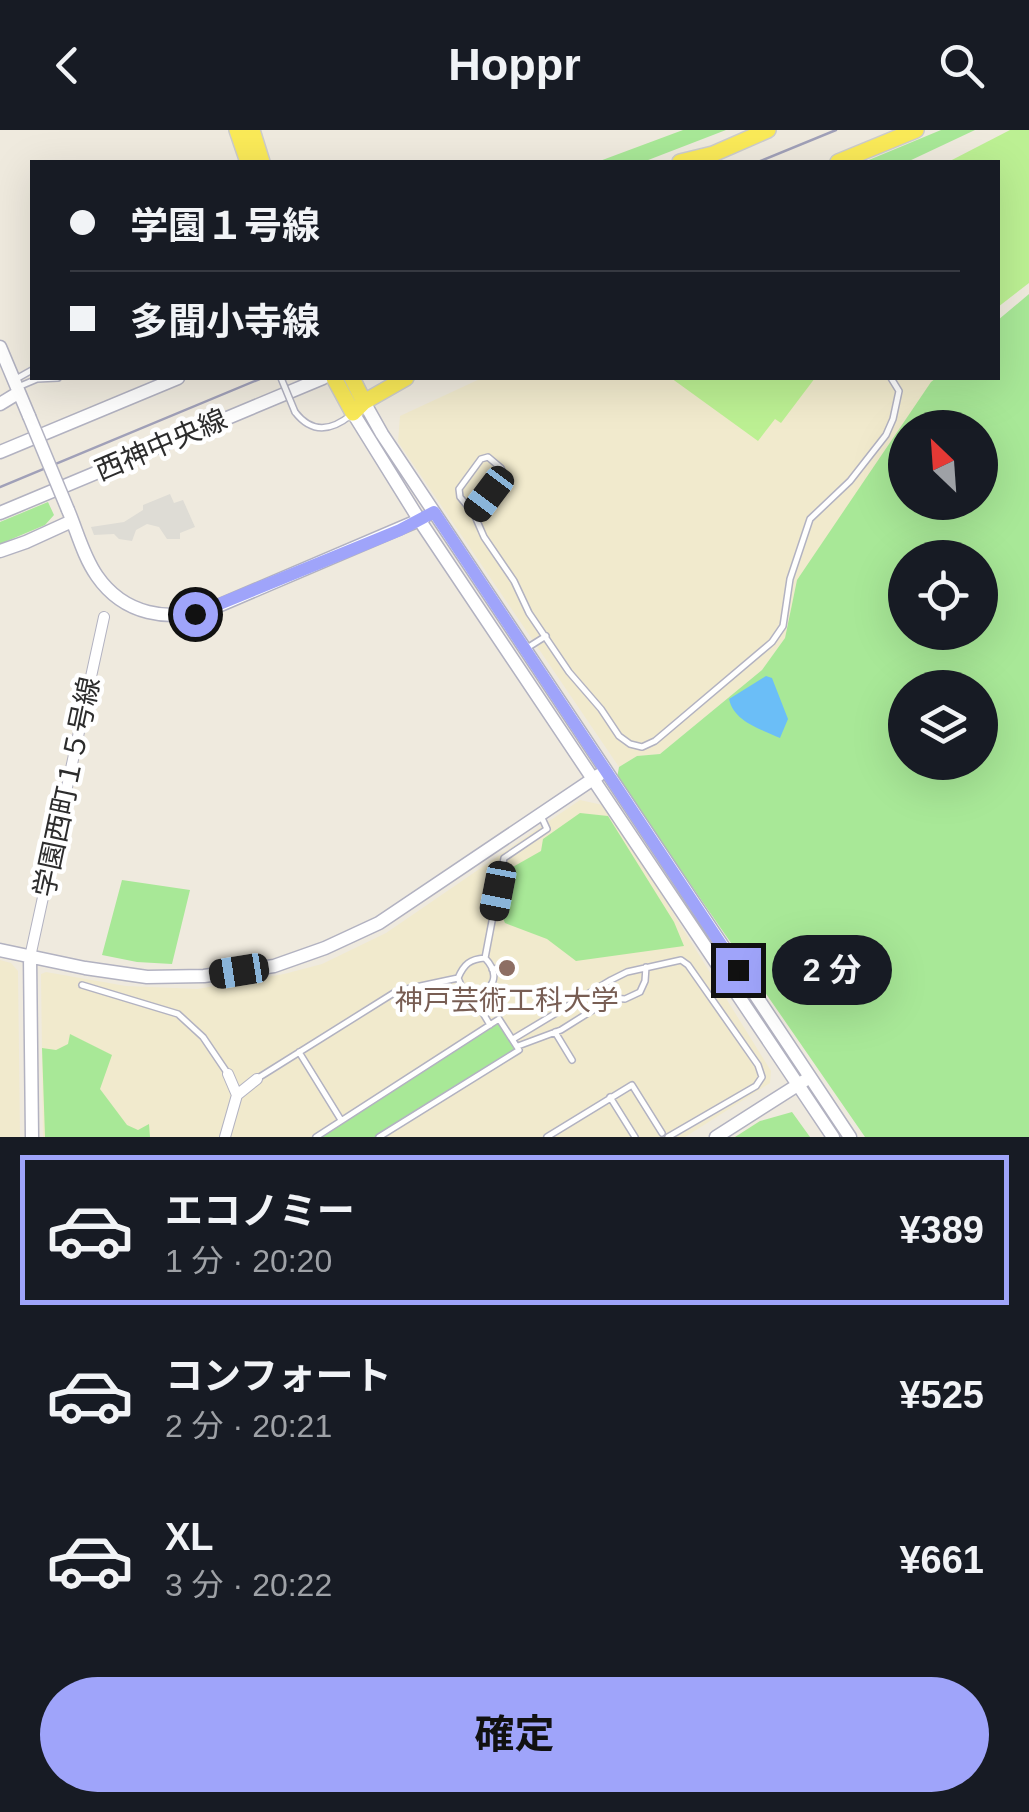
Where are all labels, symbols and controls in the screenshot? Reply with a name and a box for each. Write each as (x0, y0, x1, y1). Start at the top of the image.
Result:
icon: back (40, 38, 95, 93)
icon: search (934, 38, 989, 93)
text: Hoppr (448, 39, 581, 90)
text: 学園１号線 (130, 205, 320, 247)
text: 多聞小寺線 (130, 301, 320, 343)
street label: 西神中央線 (91, 403, 231, 487)
north arrow (888, 410, 998, 520)
map controls (888, 410, 998, 780)
car (459, 461, 519, 527)
button: locate (888, 540, 998, 650)
route start (173, 592, 218, 637)
button: layers (888, 670, 998, 780)
street label: 学園西町１５号線 (29, 674, 105, 900)
car (478, 859, 518, 923)
callout: 2 分 (773, 935, 893, 1005)
route end (716, 948, 761, 993)
car (207, 951, 271, 991)
text: 2 分 (803, 952, 861, 988)
marker: 神戸芸術工科大学 (496, 957, 518, 979)
place label: 神戸芸術工科大学 (395, 985, 619, 1016)
icon: car (45, 1185, 135, 1275)
text: エコノミー (165, 1190, 355, 1232)
text: ¥389 (899, 1209, 984, 1251)
text: 1 分 · 20:20 (165, 1243, 332, 1279)
icon: car (45, 1350, 135, 1440)
text: コンフォート (165, 1355, 392, 1397)
text: ¥525 (899, 1374, 984, 1416)
text: 2 分 · 20:21 (165, 1408, 332, 1444)
icon: car (45, 1515, 135, 1605)
text: XL (165, 1516, 214, 1558)
text: ¥661 (899, 1539, 984, 1581)
text: 3 分 · 20:22 (165, 1567, 332, 1603)
button: 確定 (40, 1677, 989, 1792)

